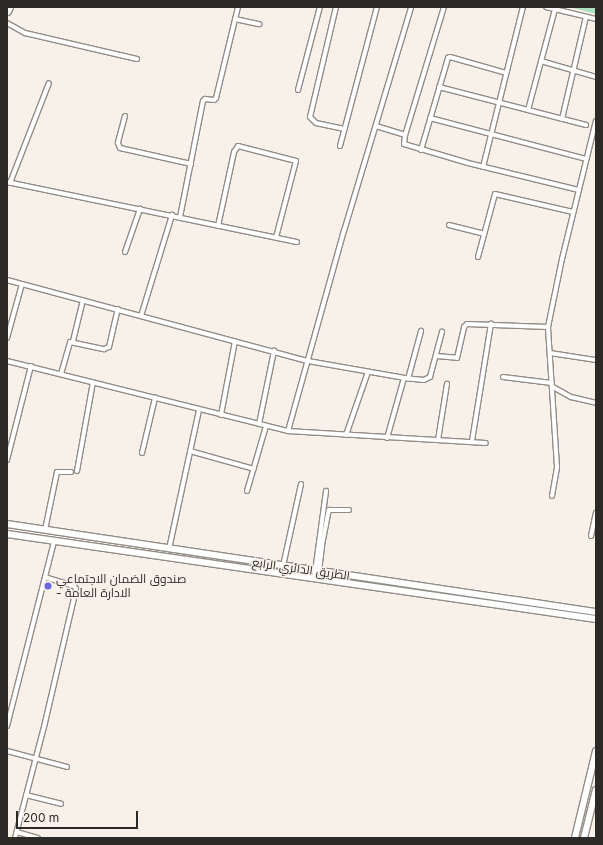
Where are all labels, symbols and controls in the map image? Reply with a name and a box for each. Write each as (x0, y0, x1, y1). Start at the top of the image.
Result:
street label: الطريق الدائري الرابع (251, 555, 351, 583)
place label: صندوق الضمان الاجتماعي - الادارة العامة (56, 572, 186, 600)
marker: صندوق الضمان الاجتماعي - الادارة العامة (43, 581, 53, 591)
scale bar (18, 803, 140, 829)
text: 200 m (23, 810, 59, 825)

